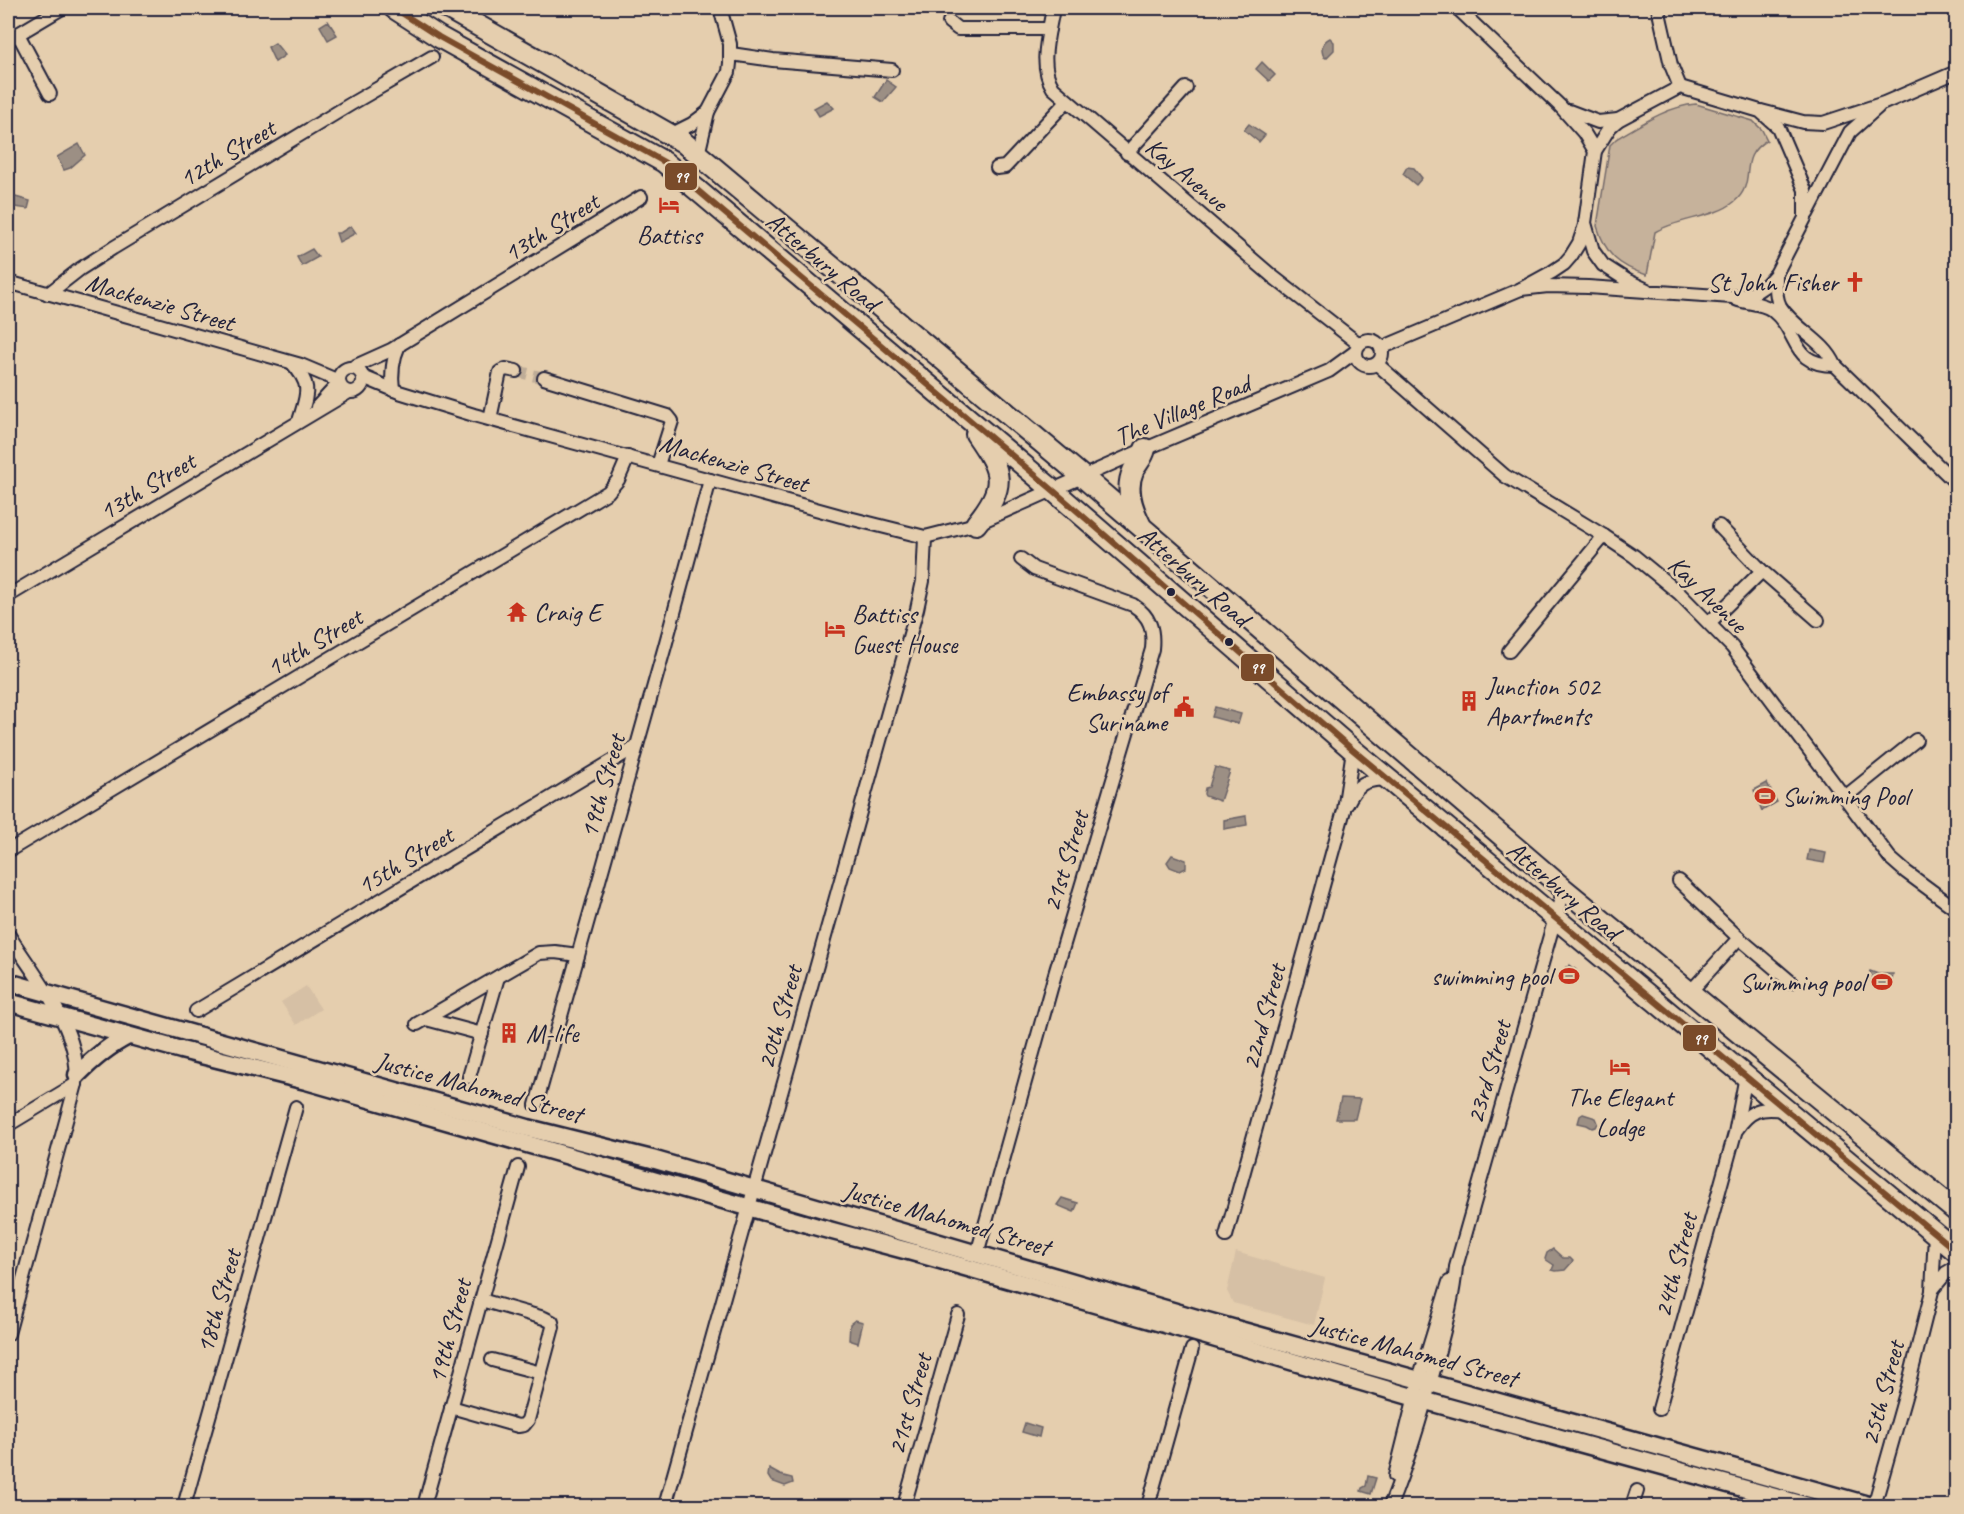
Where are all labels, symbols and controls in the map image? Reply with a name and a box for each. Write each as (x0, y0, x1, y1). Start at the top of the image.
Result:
street label: 12th Street (173, 111, 283, 195)
street label: Kay Avenue (1139, 130, 1237, 220)
line badge: 99 (664, 162, 698, 191)
text: 99 (674, 167, 690, 187)
street label: 13th Street (497, 184, 607, 270)
hotel icon: Battiss (657, 193, 681, 217)
street label: Atterbury Road (759, 204, 889, 321)
place label: Battiss (637, 219, 703, 252)
street label: Mackenzie Street (82, 266, 240, 340)
place label: St John Fisher (1708, 266, 1841, 299)
church icon: St John Fisher (1843, 270, 1867, 294)
street label: The Village Road (1109, 366, 1258, 454)
street label: Mackenzie Street (656, 427, 814, 501)
street label: 13th Street (93, 444, 203, 528)
street label: Atterbury Road (1131, 519, 1259, 637)
street label: Kay Avenue (1661, 549, 1756, 642)
unlabelled marker (1165, 586, 1177, 598)
place label: Craig E (534, 596, 604, 629)
place label: Battiss Guest House (852, 598, 959, 661)
street label: 14th Street (260, 600, 370, 684)
temple icon: Craig E (505, 600, 529, 624)
hotel icon: Battiss Guest House (823, 617, 847, 641)
unlabelled marker (1223, 636, 1235, 648)
line badge: 99 (1240, 653, 1275, 682)
text: 99 (1250, 658, 1266, 678)
place label: Junction 502 Apartments (1484, 670, 1602, 733)
place label: Embassy of Suriname (1066, 676, 1173, 739)
building icon: Junction 502 Apartments (1457, 689, 1481, 713)
public building icon: Embassy of Suriname (1172, 695, 1196, 719)
street label: 19th Street (572, 728, 634, 842)
place label: Swimming Pool (1782, 780, 1914, 813)
sports icon: Swimming Pool (1753, 784, 1777, 808)
street label: 21st Street (1035, 805, 1097, 915)
street label: 15th Street (351, 818, 461, 902)
street label: Atterbury Road (1500, 833, 1630, 950)
street label: 20th Street (749, 959, 811, 1073)
street label: 22nd Street (1234, 959, 1294, 1073)
place label: swimming pool (1431, 960, 1557, 993)
sports icon: swimming pool (1557, 964, 1581, 988)
place label: Swimming pool (1739, 966, 1870, 999)
sports icon: Swimming pool (1870, 970, 1894, 994)
street label: 23rd Street (1458, 1015, 1520, 1127)
place label: M-life (526, 1017, 580, 1050)
building icon: M-life (497, 1021, 521, 1045)
line badge: 99 (1682, 1024, 1717, 1052)
text: 99 (1693, 1029, 1709, 1049)
street label: Justice Mahomed Street (370, 1044, 589, 1132)
hotel icon: The Elegant Lodge (1608, 1055, 1632, 1079)
place label: The Elegant Lodge (1567, 1081, 1675, 1144)
street label: Justice Mahomed Street (838, 1173, 1057, 1265)
street label: 24th Street (1646, 1207, 1706, 1321)
street label: 18th Street (188, 1243, 250, 1357)
street label: 19th Street (420, 1273, 480, 1387)
street label: Justice Mahomed Street (1305, 1308, 1524, 1396)
street label: 25th Street (1853, 1335, 1913, 1449)
street label: 21st Street (879, 1348, 940, 1458)

